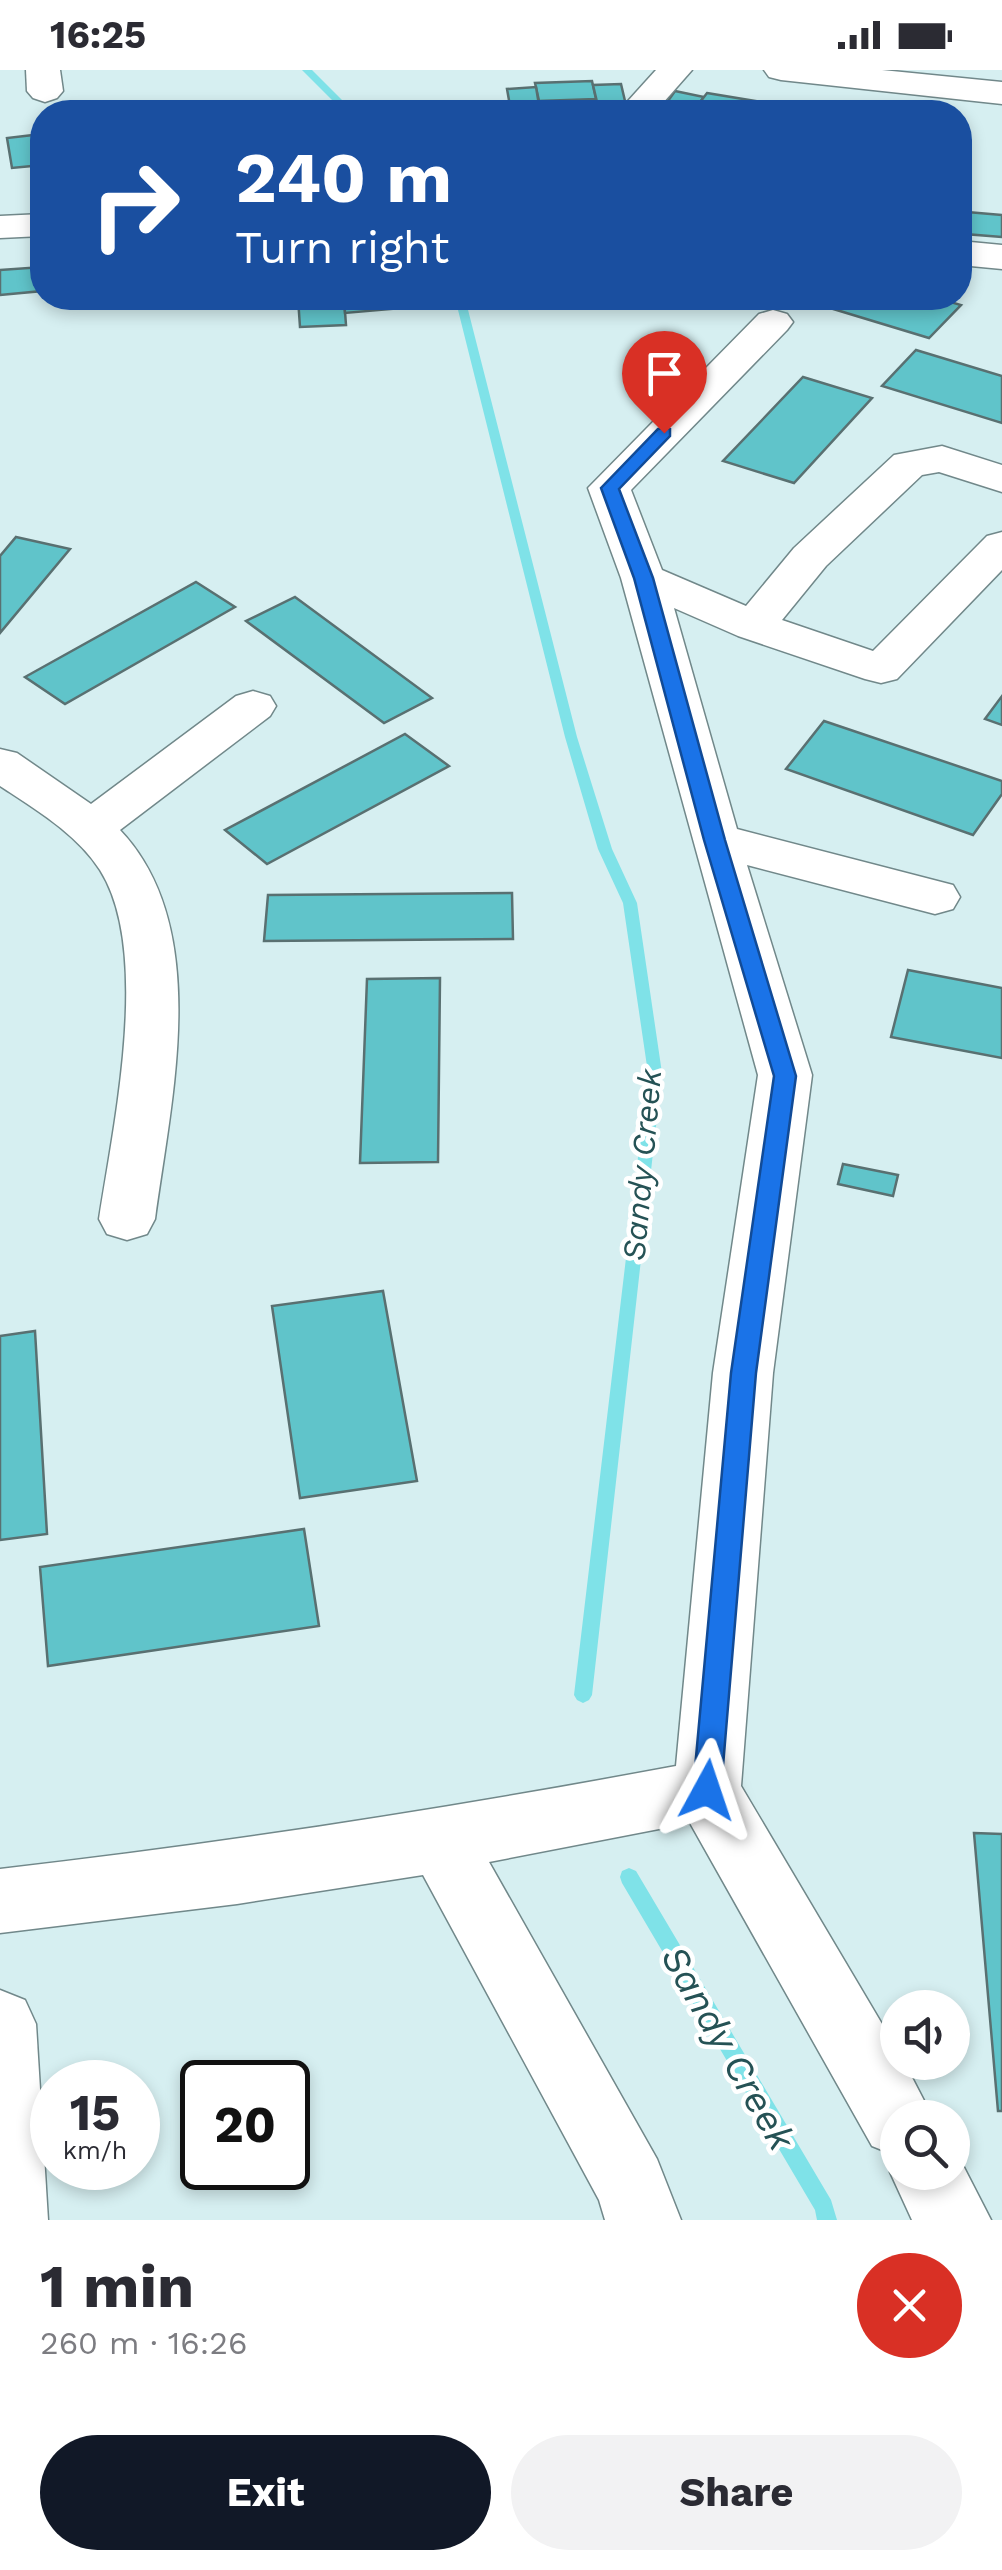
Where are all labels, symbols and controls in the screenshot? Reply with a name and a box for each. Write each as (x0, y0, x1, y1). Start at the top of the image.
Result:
text: 16:25 (50, 13, 146, 57)
text: 240 m (235, 137, 452, 219)
icon: right (70, 140, 200, 270)
text: Turn right (235, 221, 449, 274)
pin (622, 331, 707, 434)
icon: arrive (637, 346, 692, 401)
water label: Sandy Creek (615, 1066, 669, 1262)
position arrow (655, 1738, 759, 1842)
water label: Sandy Creek (652, 1938, 805, 2159)
map controls (880, 1990, 970, 2190)
button: sound (880, 1990, 970, 2080)
speed limit sign: 20 (180, 2060, 310, 2190)
text: 15 (70, 2083, 120, 2142)
button: search (880, 2100, 970, 2190)
text: km/h (63, 2136, 127, 2165)
text: 1 min (40, 2251, 194, 2322)
button: close (857, 2253, 962, 2358)
text: 260 m · 16:26 (40, 2324, 247, 2362)
button: Exit (40, 2435, 491, 2550)
button: Share (511, 2435, 962, 2550)

